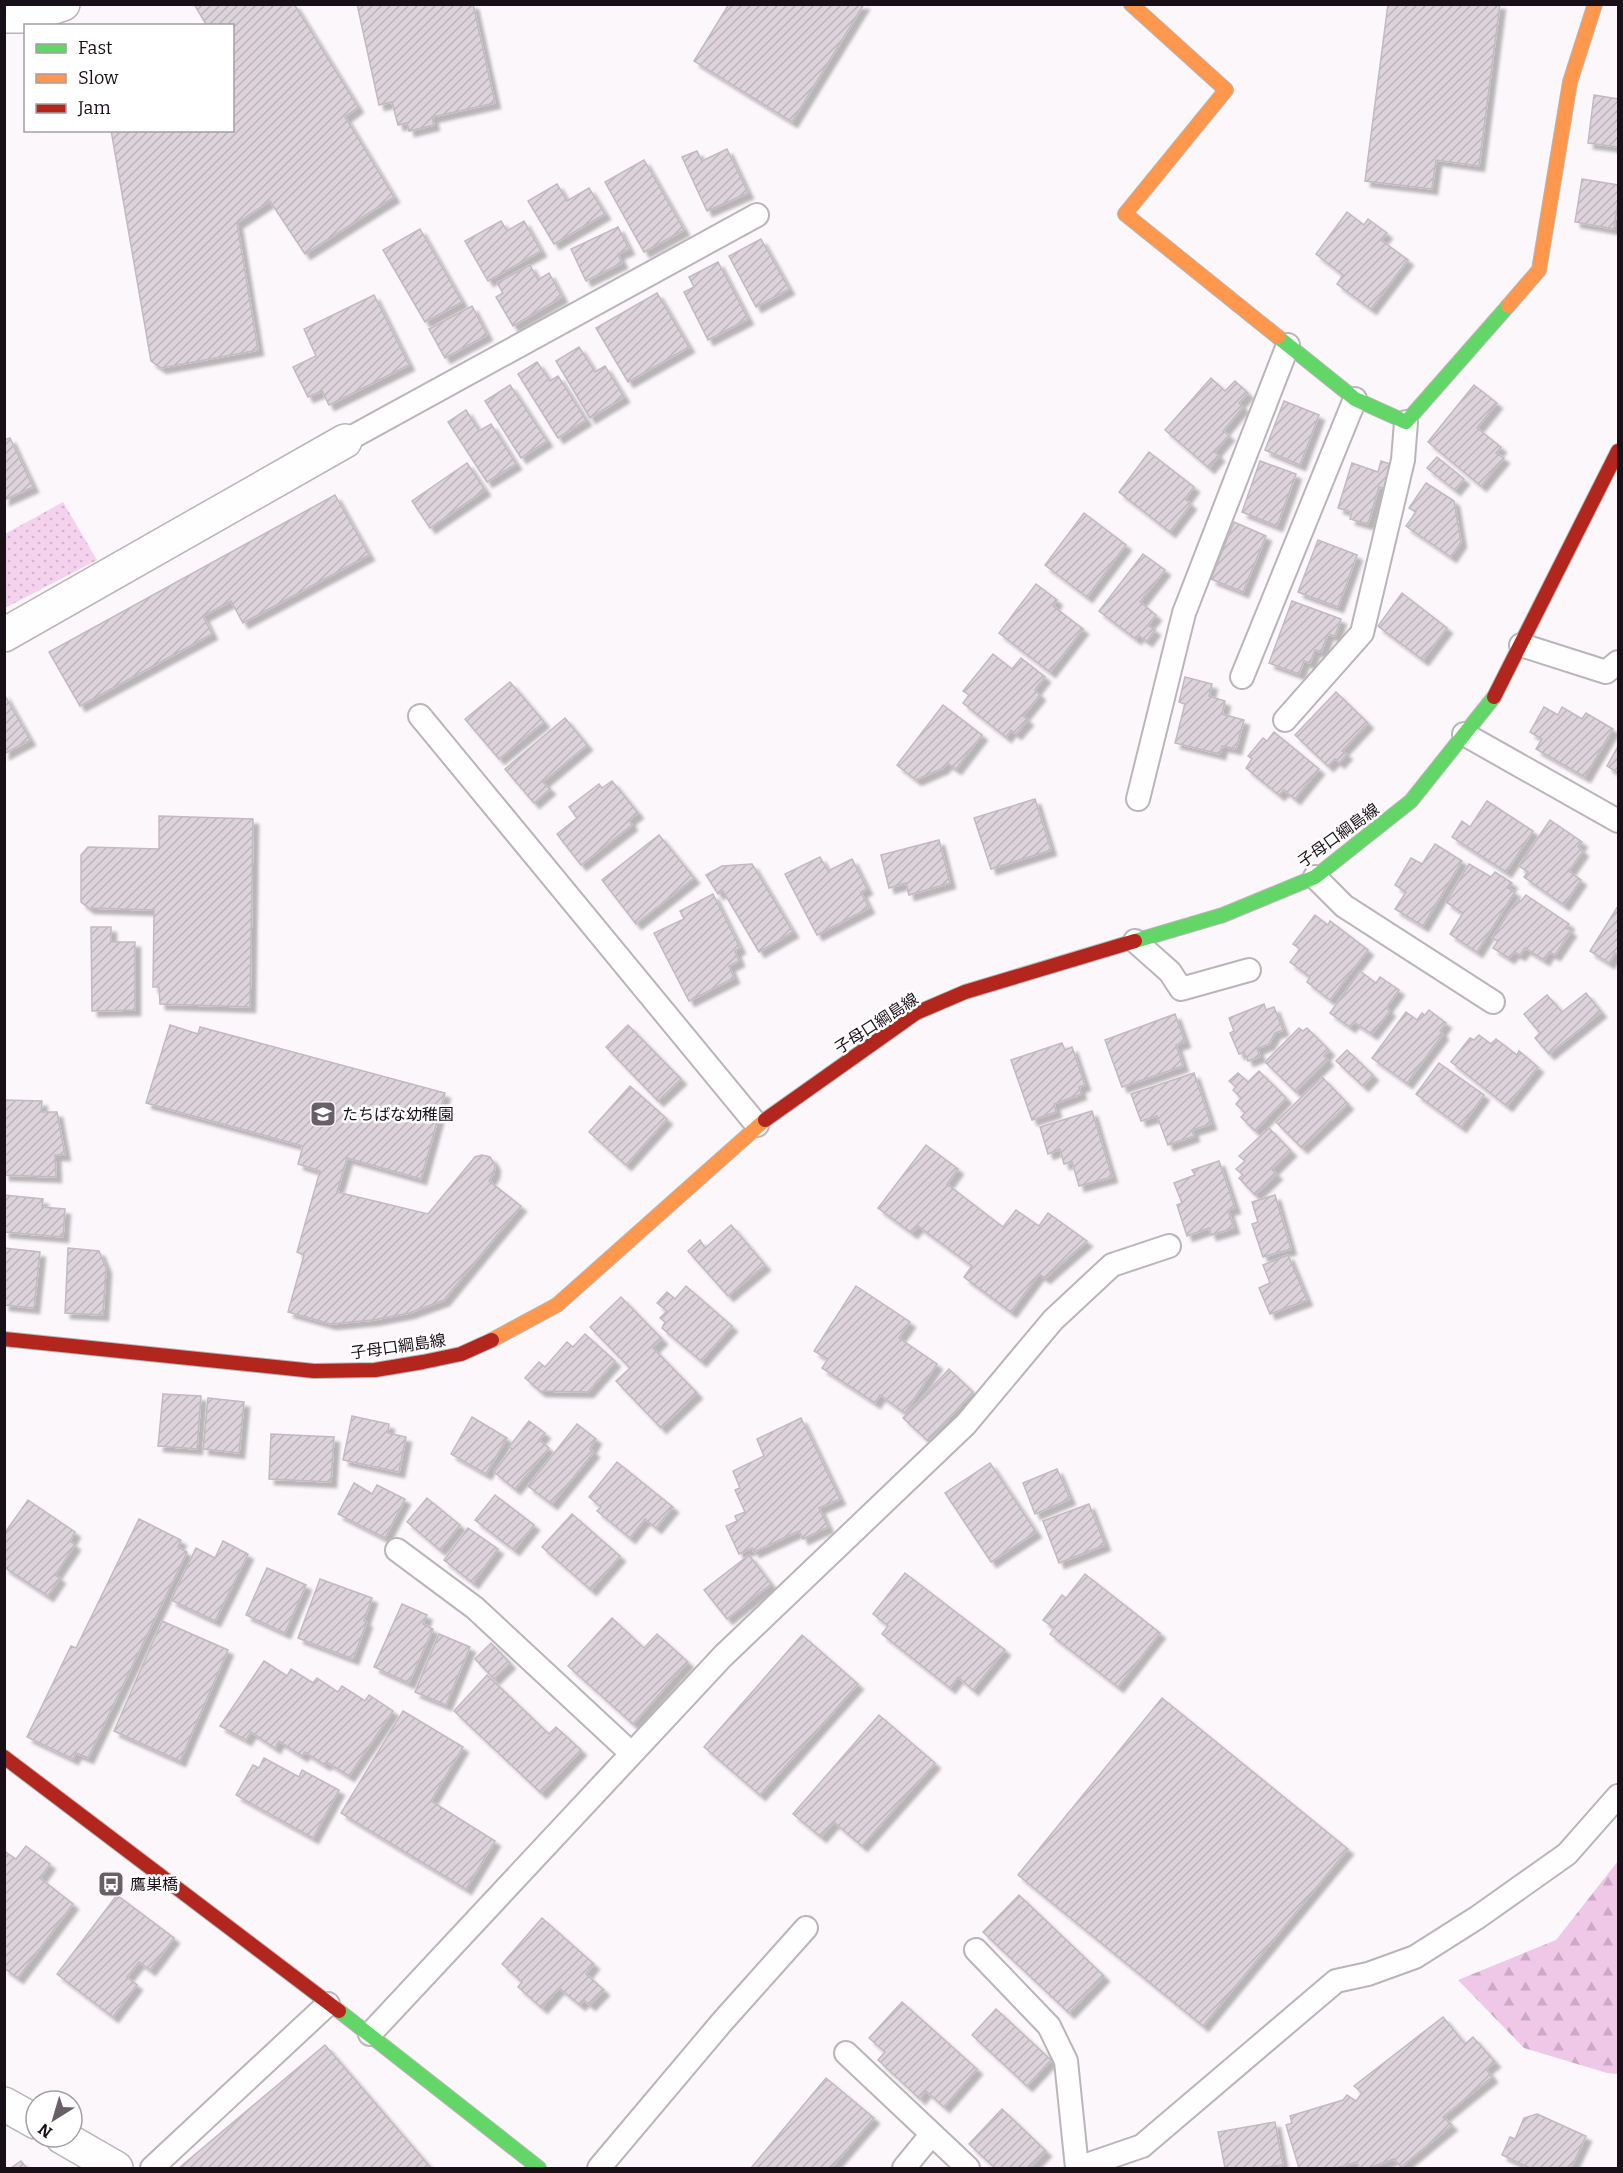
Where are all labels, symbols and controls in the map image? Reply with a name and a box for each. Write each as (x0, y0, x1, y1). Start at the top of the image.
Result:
legend (24, 24, 234, 132)
text: Fast (78, 37, 113, 59)
text: Slow (78, 67, 119, 89)
text: Jam (77, 97, 111, 119)
street label: 子母口綱島線 (1294, 800, 1383, 871)
street label: 子母口綱島線 (831, 989, 922, 1058)
school or university icon: たちばな幼稚園 (308, 1099, 338, 1129)
place label: たちばな幼稚園 (342, 1105, 454, 1124)
street label: 子母口綱島線 (349, 1330, 447, 1363)
bus stop icon: 鷹巣橋 (96, 1869, 126, 1899)
place label: 鷹巣橋 (130, 1875, 178, 1894)
north arrow (24, 2089, 84, 2149)
text: N (35, 2119, 56, 2142)

